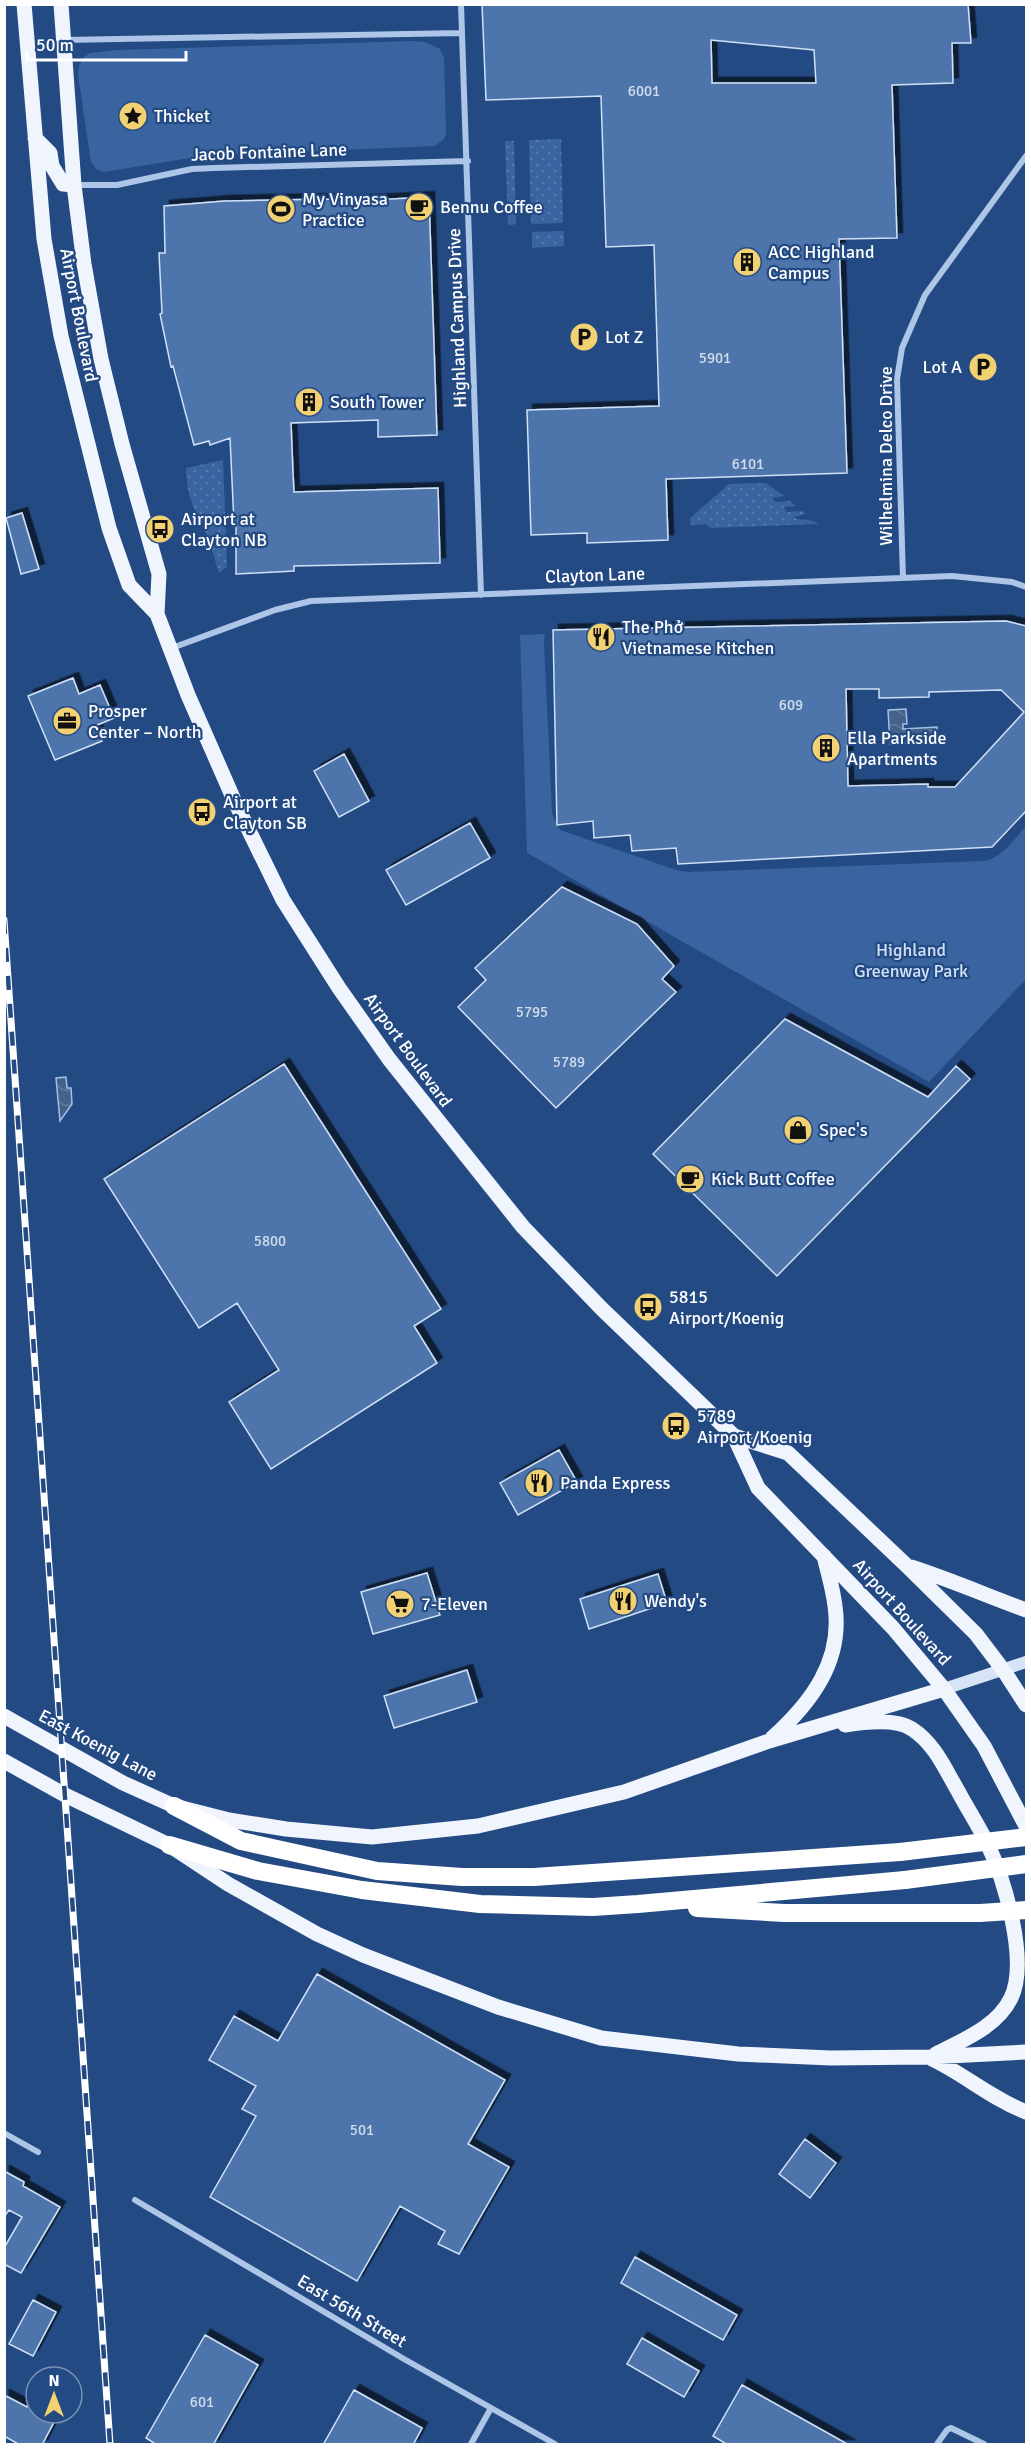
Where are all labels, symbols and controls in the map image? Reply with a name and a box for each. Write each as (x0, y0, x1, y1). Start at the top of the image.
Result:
scale bar (27, 24, 186, 62)
text: 50 m (36, 34, 74, 56)
house number: 6001 (628, 82, 660, 100)
place icon: Thicket (117, 100, 149, 132)
place label: Thicket (154, 105, 210, 127)
street label: Jacob Fontaine Lane (191, 138, 347, 166)
place label: My Vinyasa Practice (302, 188, 388, 231)
cafe icon: Bennu Coffee (403, 191, 435, 223)
sports icon: My Vinyasa Practice (265, 193, 297, 225)
place label: Bennu Coffee (440, 196, 543, 218)
street label: Highland Campus Drive (443, 228, 471, 408)
place label: ACC Highland Campus (768, 241, 874, 284)
street label: Airport Boulevard (55, 246, 103, 384)
building icon: ACC Highland Campus (731, 246, 763, 278)
parking icon: Lot Z (568, 321, 600, 353)
place label: Lot Z (605, 326, 644, 348)
house number: 5901 (699, 349, 731, 367)
parking icon: Lot A (967, 351, 999, 383)
place label: Lot A (923, 356, 962, 378)
street label: Wilhelmina Delco Drive (875, 366, 897, 546)
building icon: South Tower (293, 386, 325, 418)
place label: South Tower (330, 391, 425, 413)
house number: 6101 (732, 455, 764, 473)
place label: Airport at Clayton NB (181, 508, 267, 551)
bus stop icon: Airport at Clayton NB (144, 513, 176, 545)
street label: Clayton Lane (545, 562, 645, 588)
place label: The Phở Vietnamese Kitchen (622, 616, 774, 659)
restaurant icon: The Phở Vietnamese Kitchen (585, 621, 617, 653)
house number: 609 (779, 696, 803, 714)
place label: Prosper Center – North (88, 700, 202, 743)
office icon: Prosper Center – North (51, 705, 83, 737)
place label: Ella Parkside Apartments (847, 727, 947, 770)
building icon: Ella Parkside Apartments (810, 732, 842, 764)
place label: Airport at Clayton SB (223, 791, 307, 834)
bus stop icon: Airport at Clayton SB (186, 796, 218, 828)
park label: Highland Greenway Park (854, 939, 968, 982)
street label: Airport Boulevard (359, 989, 457, 1111)
house number: 5795 (516, 1003, 548, 1021)
house number: 5789 (553, 1053, 585, 1071)
shop icon: Spec's (782, 1114, 814, 1146)
place label: Spec's (819, 1119, 868, 1141)
cafe icon: Kick Butt Coffee (674, 1163, 706, 1195)
place label: Kick Butt Coffee (711, 1168, 835, 1190)
house number: 5800 (254, 1232, 286, 1250)
place label: 5815 Airport/Koenig (669, 1286, 784, 1329)
bus stop icon: 5815 Airport/Koenig (632, 1291, 664, 1323)
place label: 5789 Airport/Koenig (697, 1405, 812, 1448)
bus stop icon: 5789 Airport/Koenig (660, 1410, 692, 1442)
restaurant icon: Panda Express (523, 1467, 555, 1499)
place label: Panda Express (560, 1472, 671, 1494)
street label: Airport Boulevard (848, 1554, 956, 1670)
restaurant icon: Wendy's (607, 1585, 639, 1617)
supermarket icon: 7-Eleven (384, 1588, 416, 1620)
place label: Wendy's (644, 1590, 707, 1612)
place label: 7-Eleven (421, 1593, 488, 1615)
street label: East Koenig Lane (35, 1704, 161, 1786)
house number: 501 (350, 2121, 374, 2139)
street label: East 56th Street (293, 2270, 411, 2352)
north arrow (24, 2365, 84, 2425)
text: N (48, 2371, 60, 2391)
house number: 601 (190, 2393, 214, 2411)

